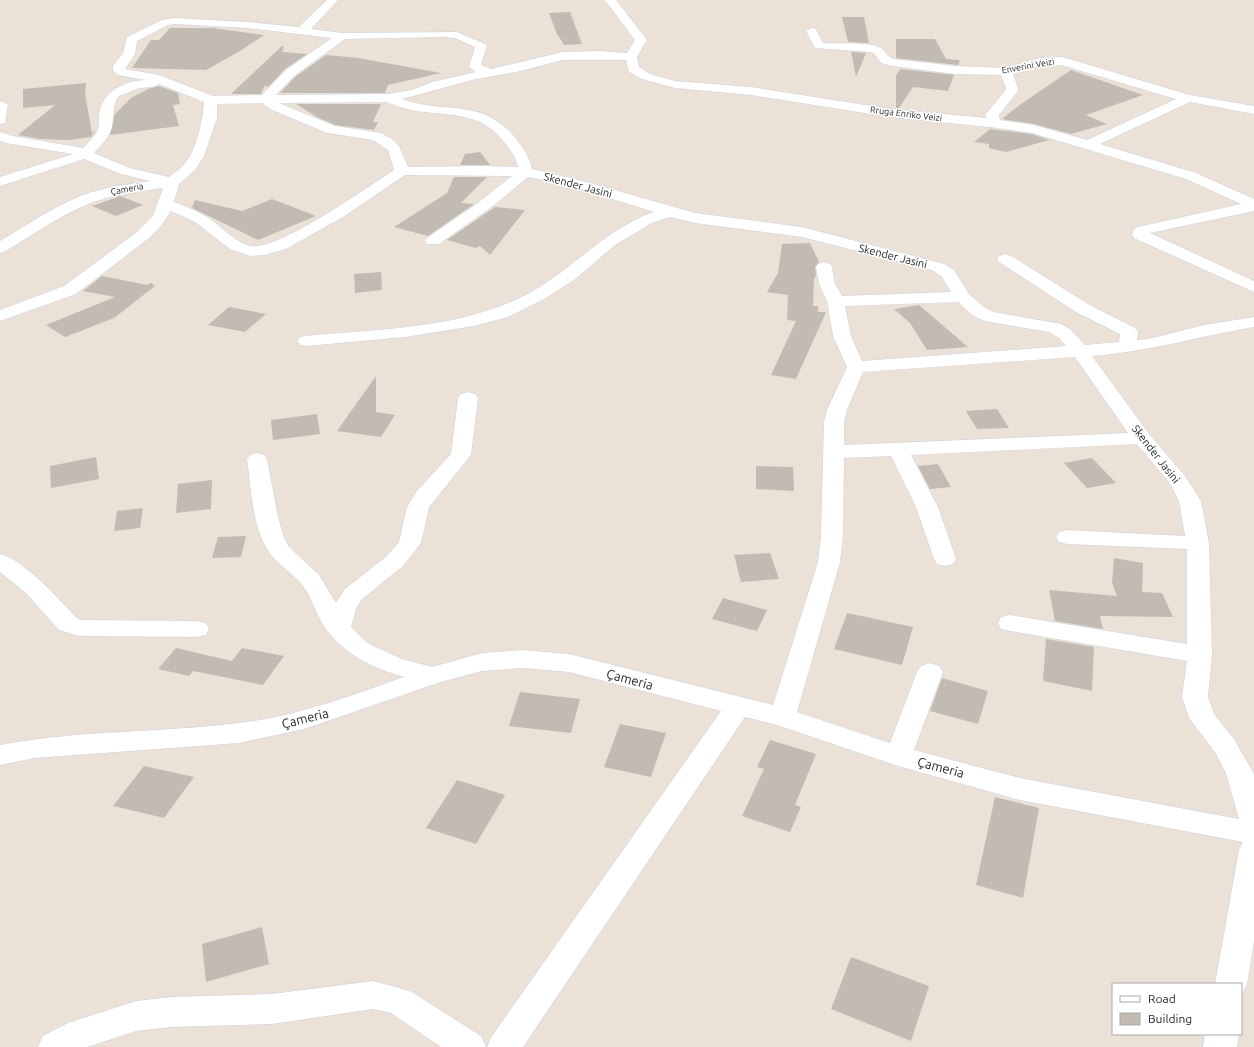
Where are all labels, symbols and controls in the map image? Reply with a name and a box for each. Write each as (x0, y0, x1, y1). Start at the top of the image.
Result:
street label: Enverini Veizi (1001, 56, 1055, 76)
street label: Rruga Enriko Veizi (869, 105, 943, 123)
street label: Skender Jasini (543, 170, 613, 200)
street label: Çameria (110, 181, 144, 197)
street label: Skender Jasini (858, 242, 928, 270)
street label: Skender Jasini (1130, 423, 1182, 485)
street label: Çameria (605, 666, 655, 692)
street label: Çameria (280, 705, 330, 731)
street label: Çameria (916, 754, 966, 780)
legend (1112, 983, 1242, 1035)
text: Road (1148, 992, 1176, 1005)
text: Building (1148, 1012, 1192, 1025)

